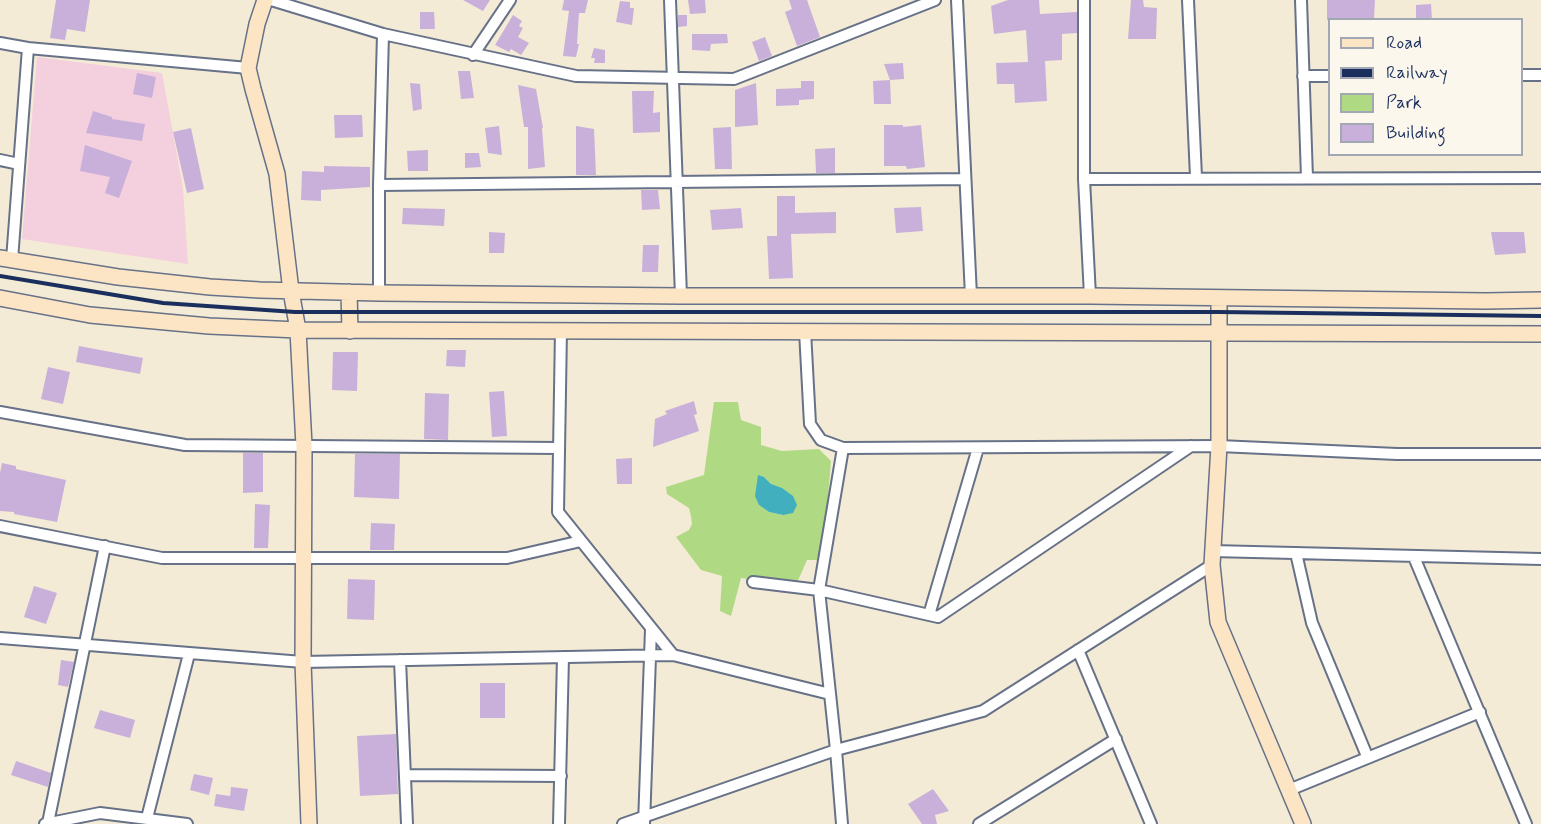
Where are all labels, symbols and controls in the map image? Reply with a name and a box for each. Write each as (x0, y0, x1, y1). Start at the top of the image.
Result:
legend (1328, 18, 1523, 156)
text: Road (1386, 31, 1422, 55)
text: Railway (1386, 61, 1448, 85)
text: Park (1386, 91, 1422, 115)
text: Building (1386, 121, 1446, 145)

